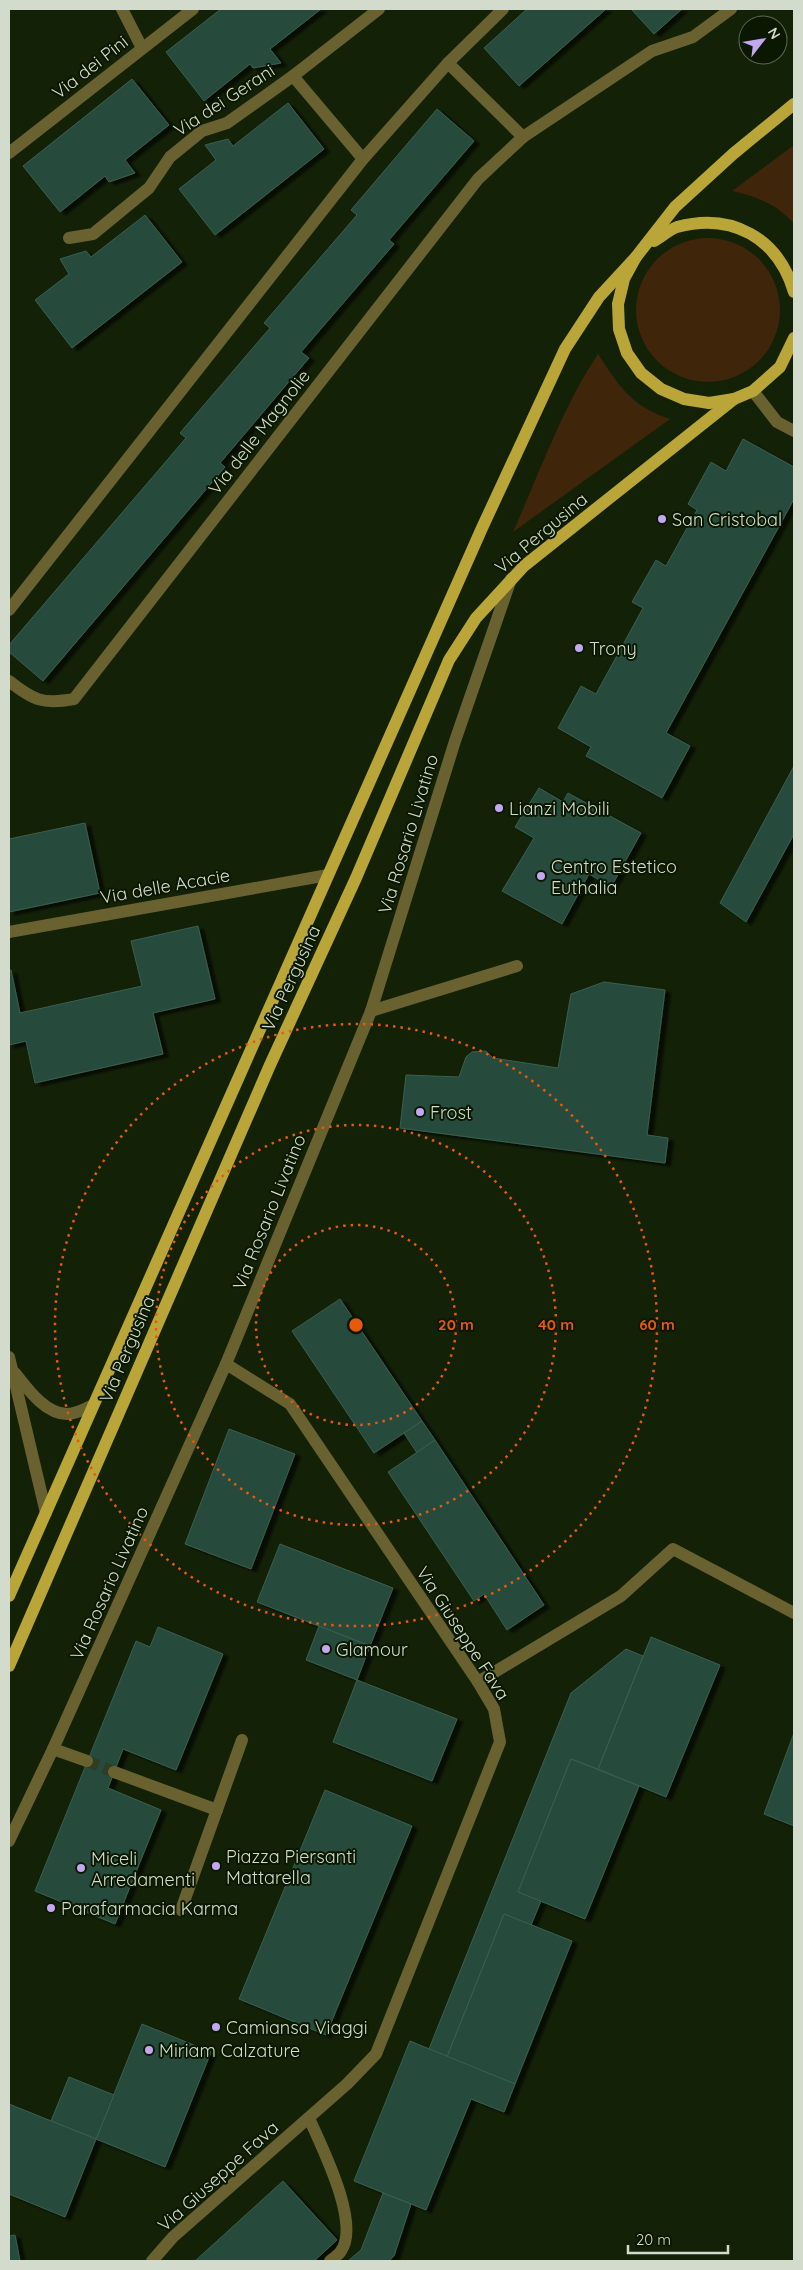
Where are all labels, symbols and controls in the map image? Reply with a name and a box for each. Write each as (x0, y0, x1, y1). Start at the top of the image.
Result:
north arrow (738, 15, 788, 65)
text: N (764, 24, 785, 42)
street label: Via dei Pini (47, 30, 133, 104)
street label: Via dei Gerani (169, 59, 279, 141)
street label: Via delle Magnolie (203, 365, 315, 499)
street label: Via Pergusina (490, 488, 592, 578)
place label: San Cristobal (672, 508, 782, 531)
marker: San Cristobal (656, 513, 668, 525)
place label: Trony (589, 637, 637, 660)
marker: Trony (573, 642, 585, 654)
street label: Via Rosario Livatino (373, 751, 443, 917)
place label: Lianzi Mobili (509, 797, 610, 820)
marker: Lianzi Mobili (493, 802, 505, 814)
place label: Centro Estetico Euthalia (551, 855, 677, 899)
street label: Via delle Acacie (98, 863, 232, 909)
marker: Centro Estetico Euthalia (535, 870, 547, 882)
street label: Via Pergusina (256, 921, 326, 1035)
place label: Frost (430, 1101, 472, 1124)
marker: Frost (414, 1106, 426, 1118)
street label: Via Rosario Livatino (227, 1131, 311, 1293)
street label: Via Pergusina (94, 1292, 160, 1406)
text: 20 m (438, 1315, 474, 1334)
text: 40 m (538, 1315, 574, 1334)
text: 60 m (639, 1315, 675, 1334)
centre of rings (347, 1316, 365, 1334)
street label: Via Rosario Livatino (65, 1503, 153, 1663)
street label: Via Giuseppe Fava (411, 1562, 515, 1704)
place label: Glamour (336, 1638, 408, 1661)
marker: Glamour (320, 1643, 332, 1655)
place label: Piazza Piersanti Mattarella (226, 1845, 356, 1889)
place label: Miceli Arredamenti (91, 1847, 195, 1891)
marker: Piazza Piersanti Mattarella (210, 1860, 222, 1872)
marker: Miceli Arredamenti (75, 1862, 87, 1874)
place label: Parafarmacia Karma (61, 1897, 238, 1920)
marker: Parafarmacia Karma (45, 1902, 57, 1914)
place label: Camiansa Viaggi (226, 2016, 368, 2039)
marker: Camiansa Viaggi (210, 2021, 222, 2033)
place label: Miriam Calzature (159, 2039, 300, 2062)
marker: Miriam Calzature (143, 2044, 155, 2056)
street label: Via Giuseppe Fava (153, 2116, 283, 2236)
scale bar (628, 2222, 728, 2254)
text: 20 m (636, 2230, 671, 2249)

